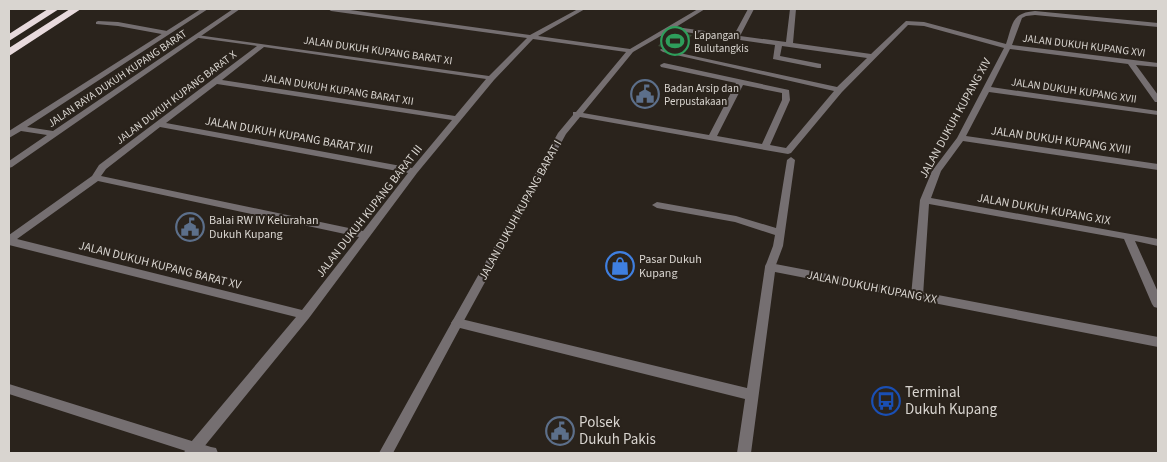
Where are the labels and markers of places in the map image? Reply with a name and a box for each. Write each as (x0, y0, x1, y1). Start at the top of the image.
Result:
sports icon: Lapangan Bulutangkis (660, 26, 690, 56)
place label: Lapangan Bulutangkis (694, 28, 749, 56)
public building icon: Badan Arsip dan Perpustakaan (630, 79, 660, 109)
place label: Badan Arsip dan Perpustakaan (664, 81, 739, 109)
public building icon: Balai RW IV Kelurahan Dukuh Kupang (175, 212, 205, 242)
place label: Balai RW IV Kelurahan Dukuh Kupang (209, 212, 319, 243)
shop icon: Pasar Dukuh Kupang (605, 251, 635, 281)
place label: Pasar Dukuh Kupang (639, 251, 702, 282)
place label: Terminal Dukuh Kupang (905, 382, 997, 420)
bus stop icon: Terminal Dukuh Kupang (871, 386, 901, 416)
place label: Polsek Dukuh Pakis (579, 412, 656, 450)
public building icon: Polsek Dukuh Pakis (545, 416, 575, 446)

